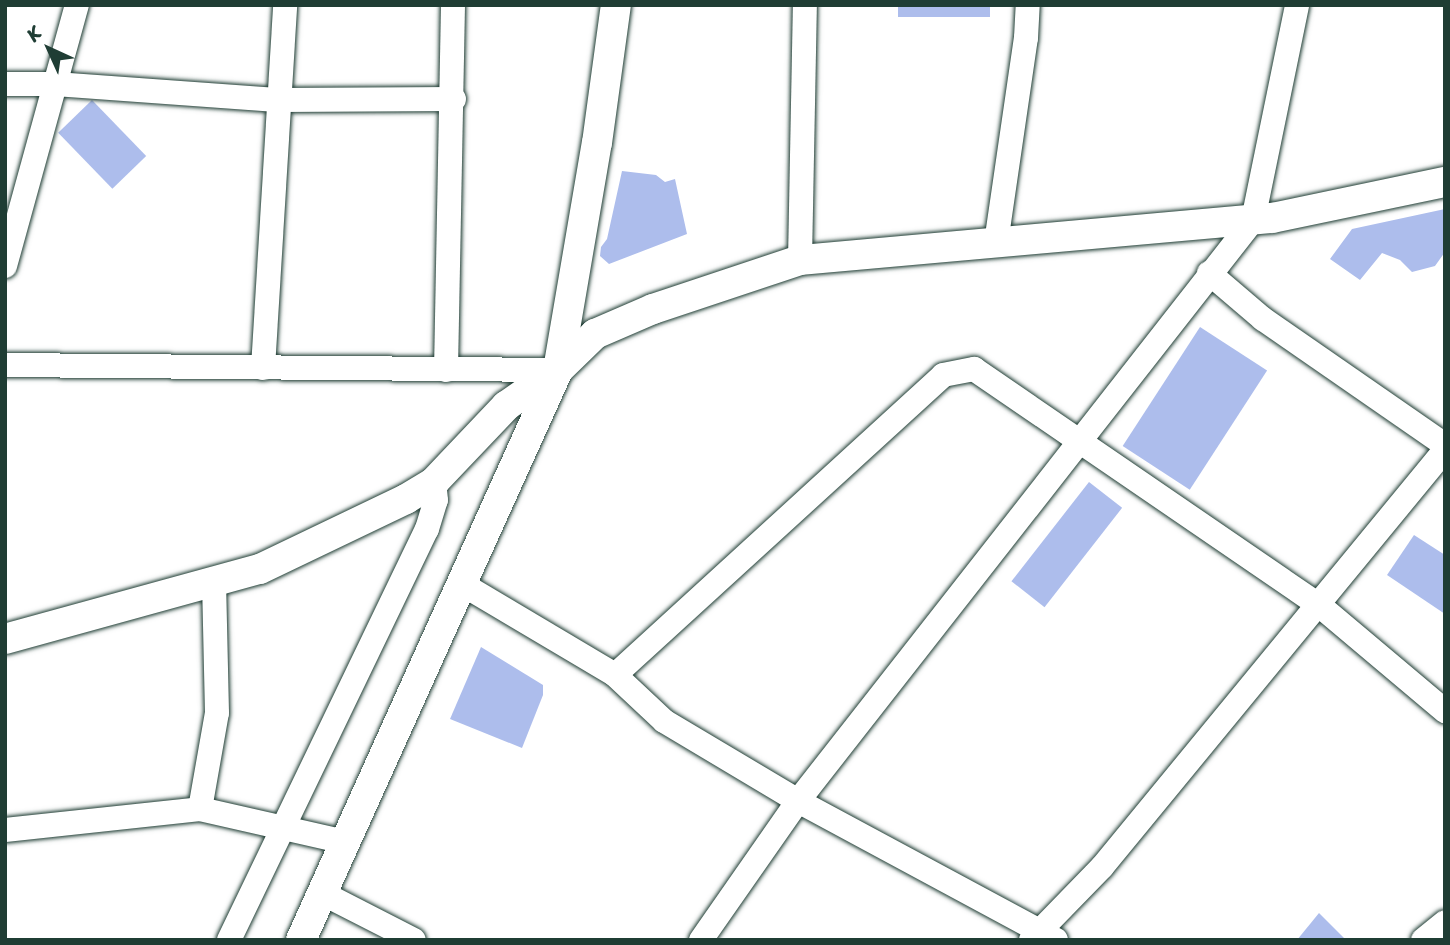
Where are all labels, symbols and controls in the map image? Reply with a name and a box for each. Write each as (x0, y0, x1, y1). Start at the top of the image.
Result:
north arrow (14, 14, 84, 84)
text: K (18, 18, 50, 50)

